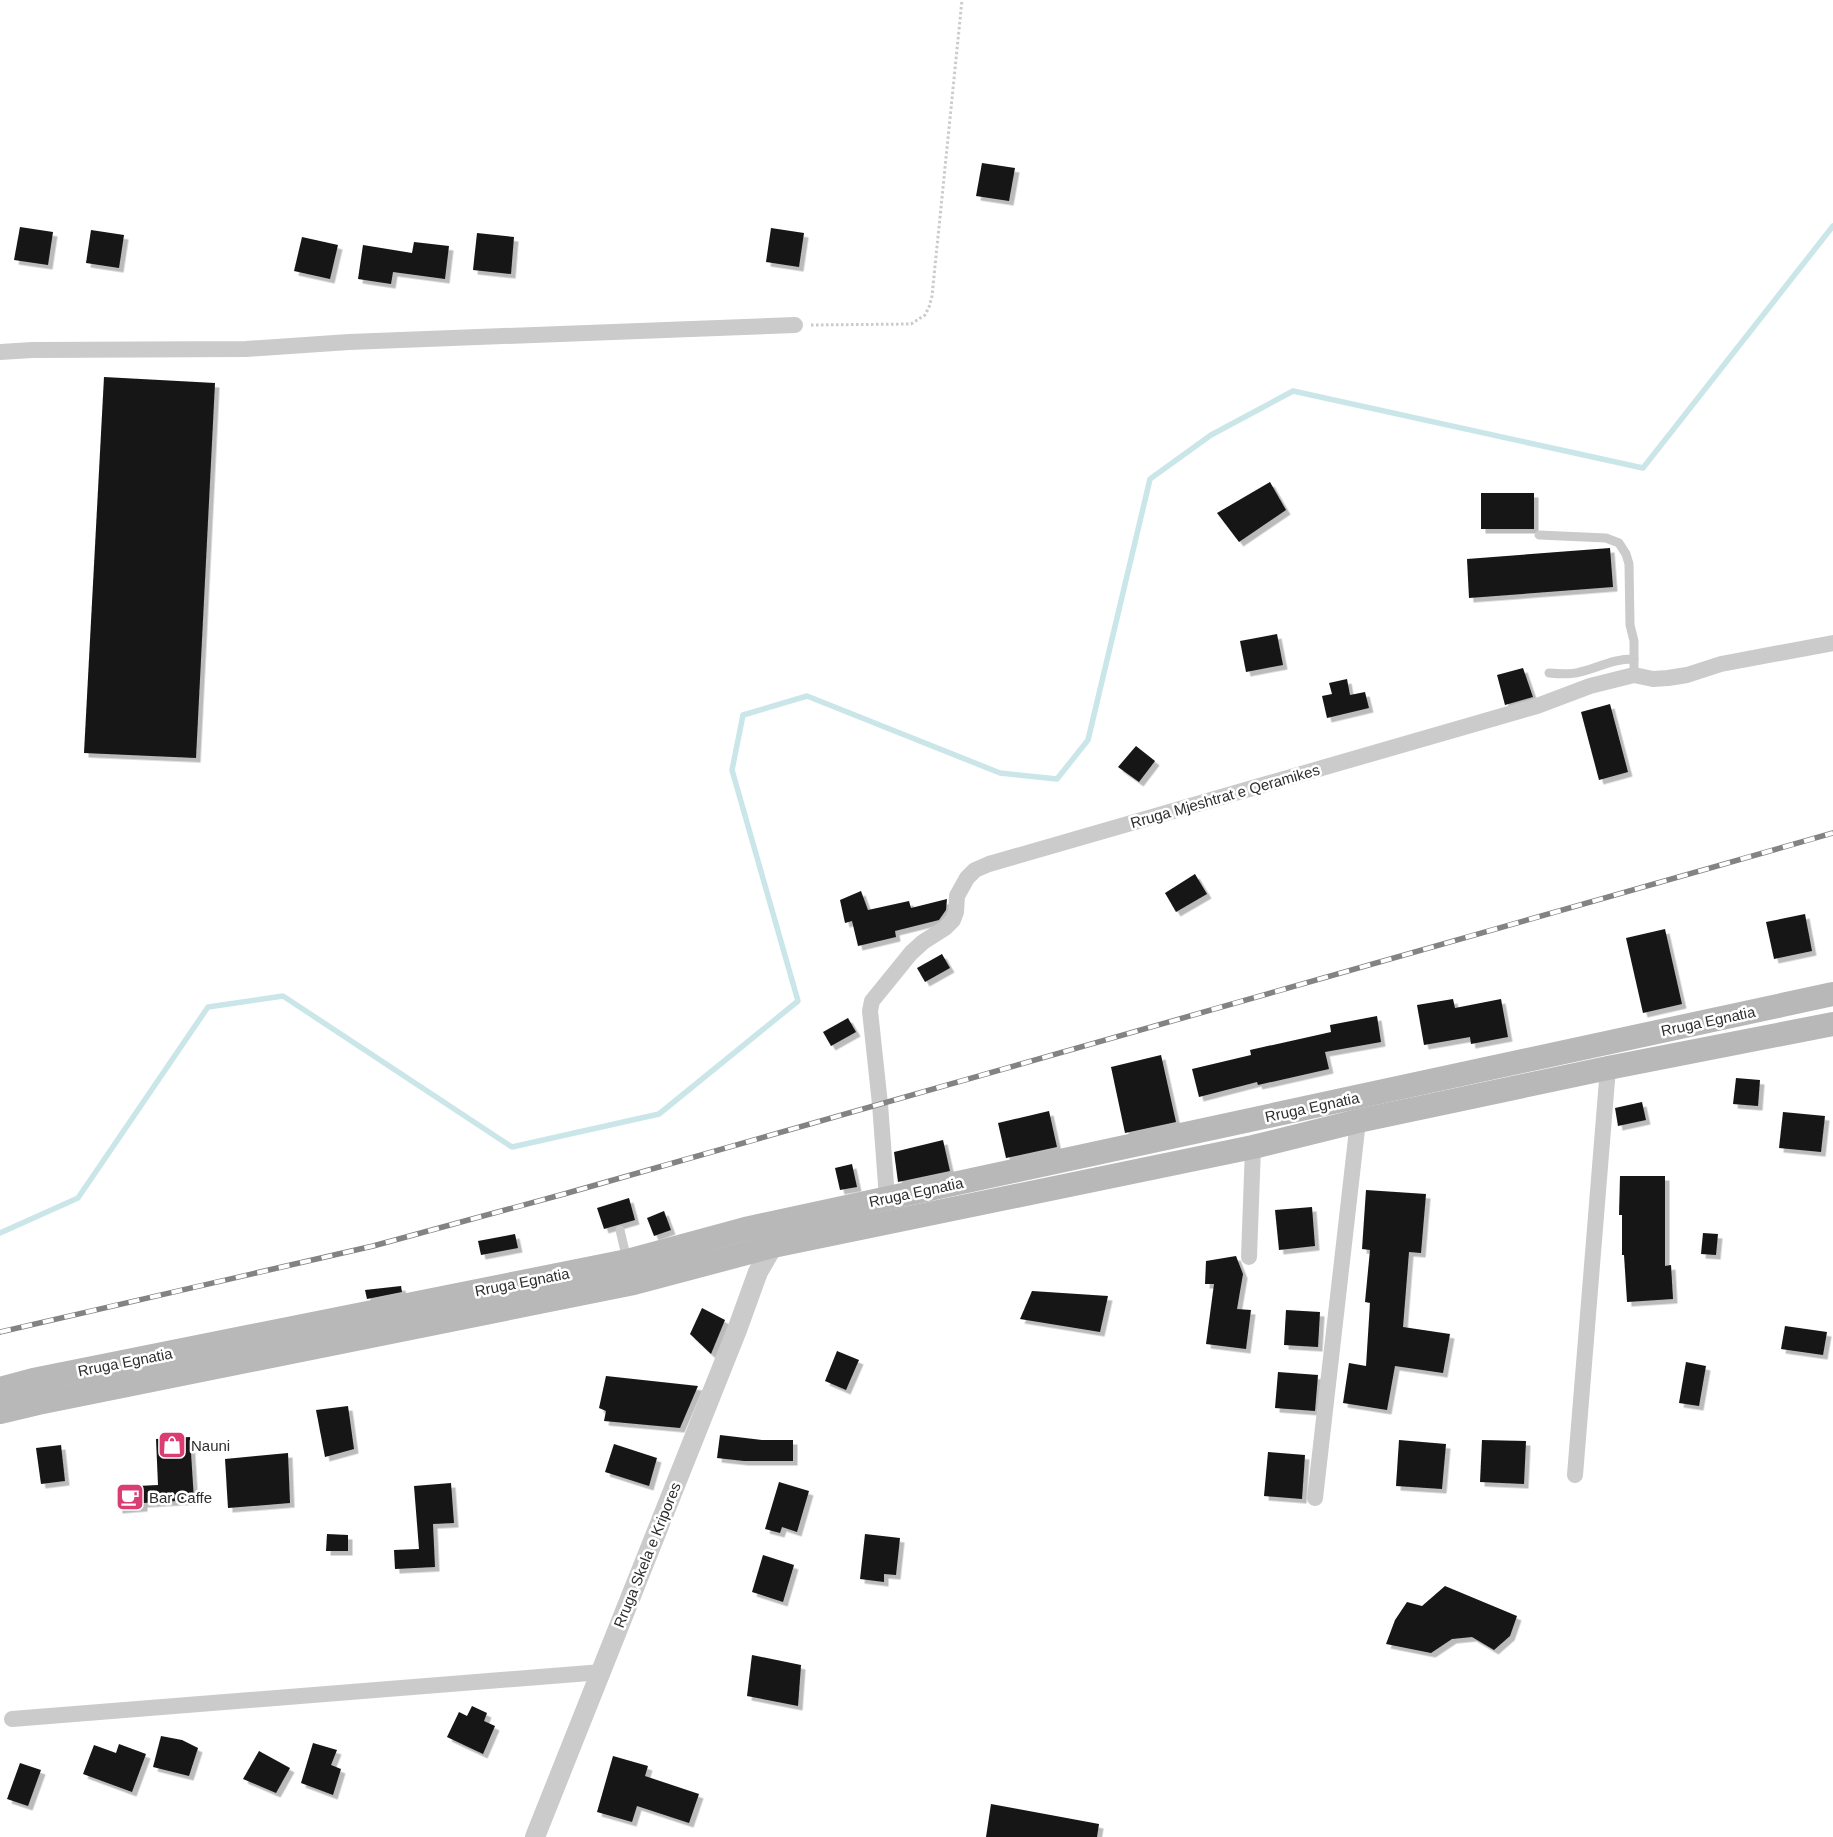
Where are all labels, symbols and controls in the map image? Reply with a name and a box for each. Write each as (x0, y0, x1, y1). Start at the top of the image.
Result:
street label: Rruga Mjeshtrat e Qeramikes (1128, 761, 1322, 831)
street label: Rruga Egnatia (1659, 1003, 1757, 1039)
street label: Rruga Egnatia (1263, 1089, 1361, 1125)
street label: Rruga Egnatia (867, 1174, 965, 1210)
street label: Rruga Egnatia (473, 1264, 571, 1299)
street label: Rruga Egnatia (76, 1344, 174, 1379)
shop icon: Nauni (157, 1430, 187, 1460)
place label: Nauni (191, 1437, 230, 1454)
street label: Rruga Skela e Kripores (610, 1480, 684, 1630)
cafe icon: Bar Caffe (115, 1482, 145, 1512)
place label: Bar Caffe (149, 1489, 212, 1506)

